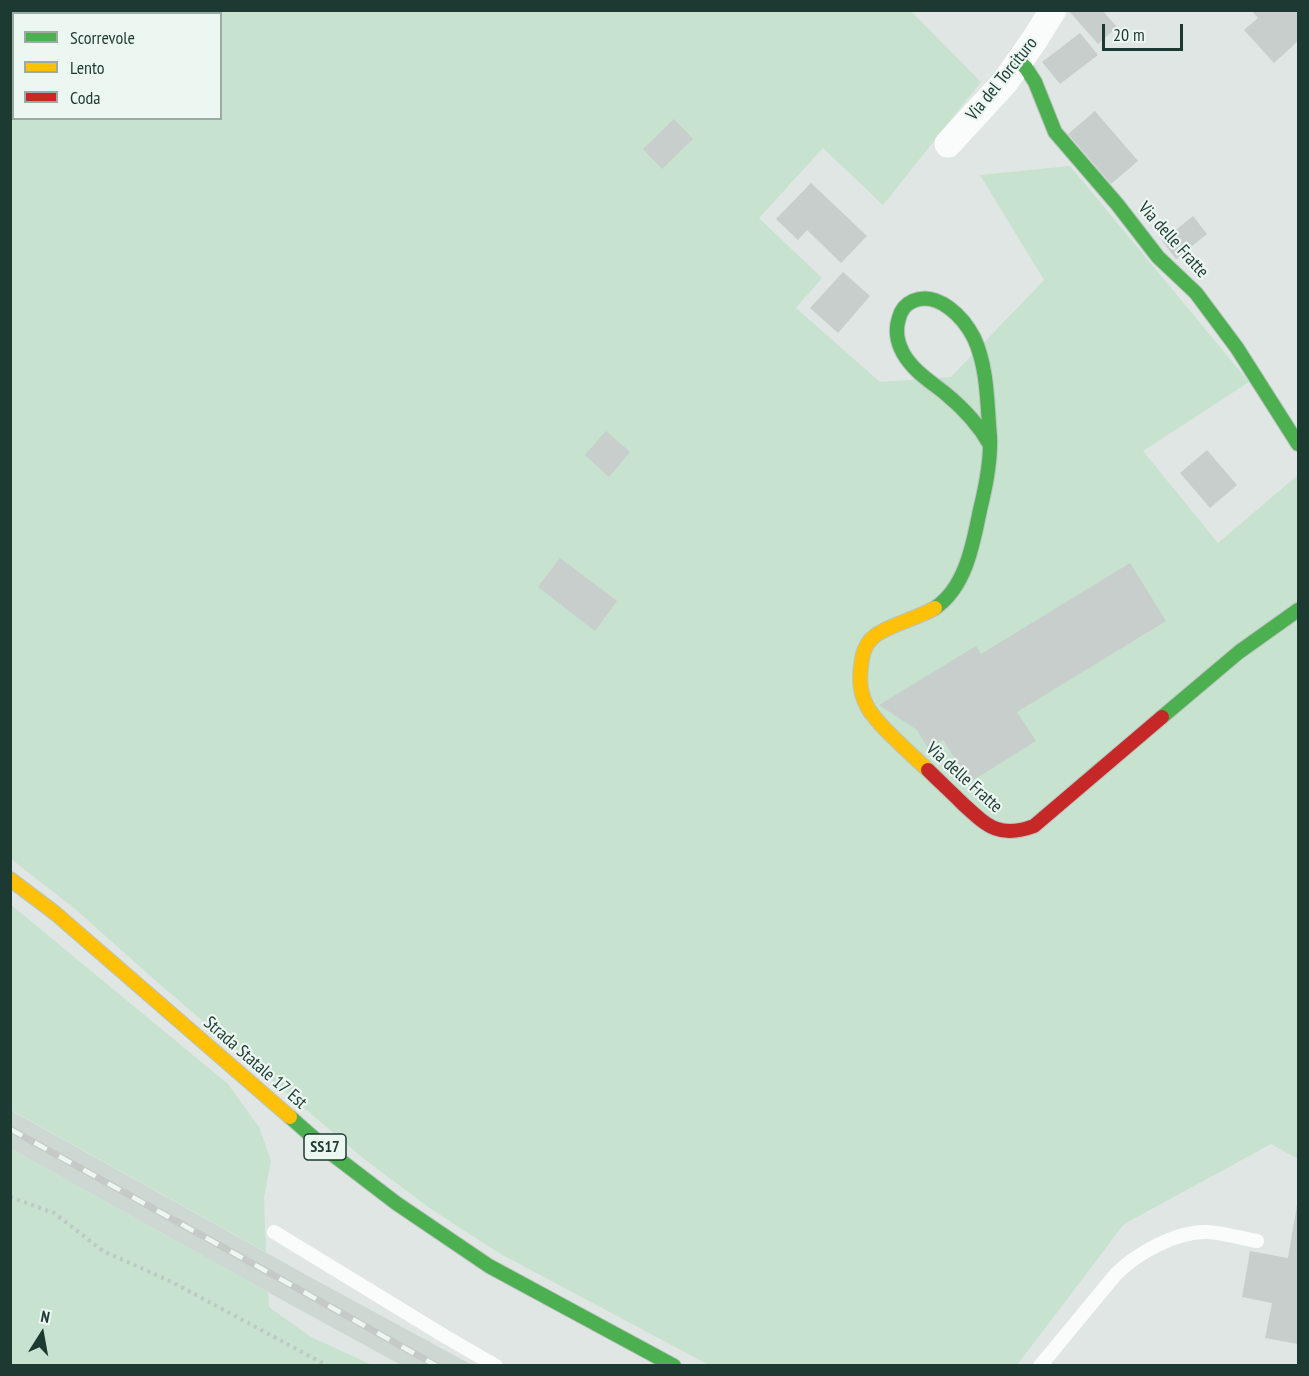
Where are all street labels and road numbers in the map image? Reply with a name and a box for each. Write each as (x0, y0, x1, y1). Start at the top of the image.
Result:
street label: Via del Torcituro (962, 33, 1042, 125)
street label: Via delle Fratte (1133, 198, 1213, 282)
street label: Via delle Fratte (922, 738, 1006, 818)
street label: Strada Statale 17 Est (199, 1012, 311, 1114)
road number: SS17 (304, 1134, 346, 1160)

